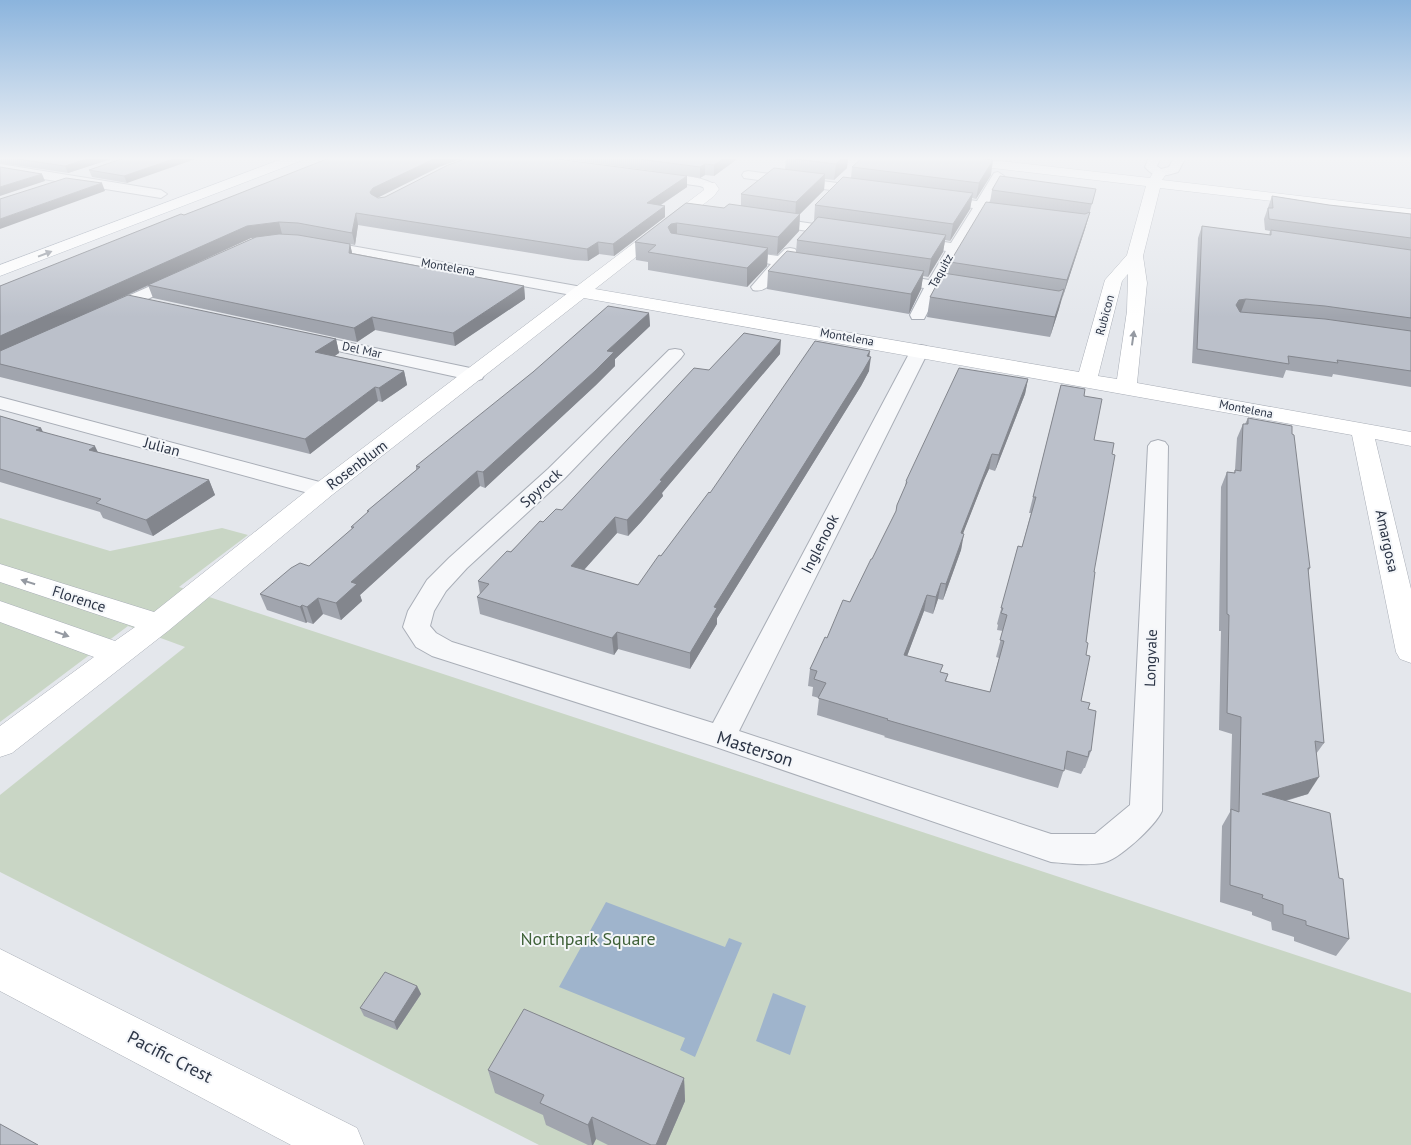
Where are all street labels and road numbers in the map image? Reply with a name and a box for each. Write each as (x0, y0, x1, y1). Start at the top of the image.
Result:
street label: Taquitz (925, 251, 956, 291)
street label: Montelena (420, 254, 476, 279)
street label: Rubicon (1092, 293, 1117, 337)
street label: Montelena (819, 324, 875, 349)
street label: Del Mar (341, 338, 383, 361)
street label: Montelena (1218, 396, 1274, 421)
street label: Julian (141, 432, 182, 460)
street label: Rosenblum (323, 436, 391, 494)
street label: Spyrock (516, 463, 566, 511)
street label: Amargosa (1372, 508, 1403, 574)
street label: Inglenook (797, 510, 843, 577)
street label: Florence (50, 581, 108, 616)
street label: Longvale (1140, 629, 1161, 687)
street label: Masterson (714, 725, 796, 772)
street label: Pacific Crest (124, 1025, 217, 1088)

